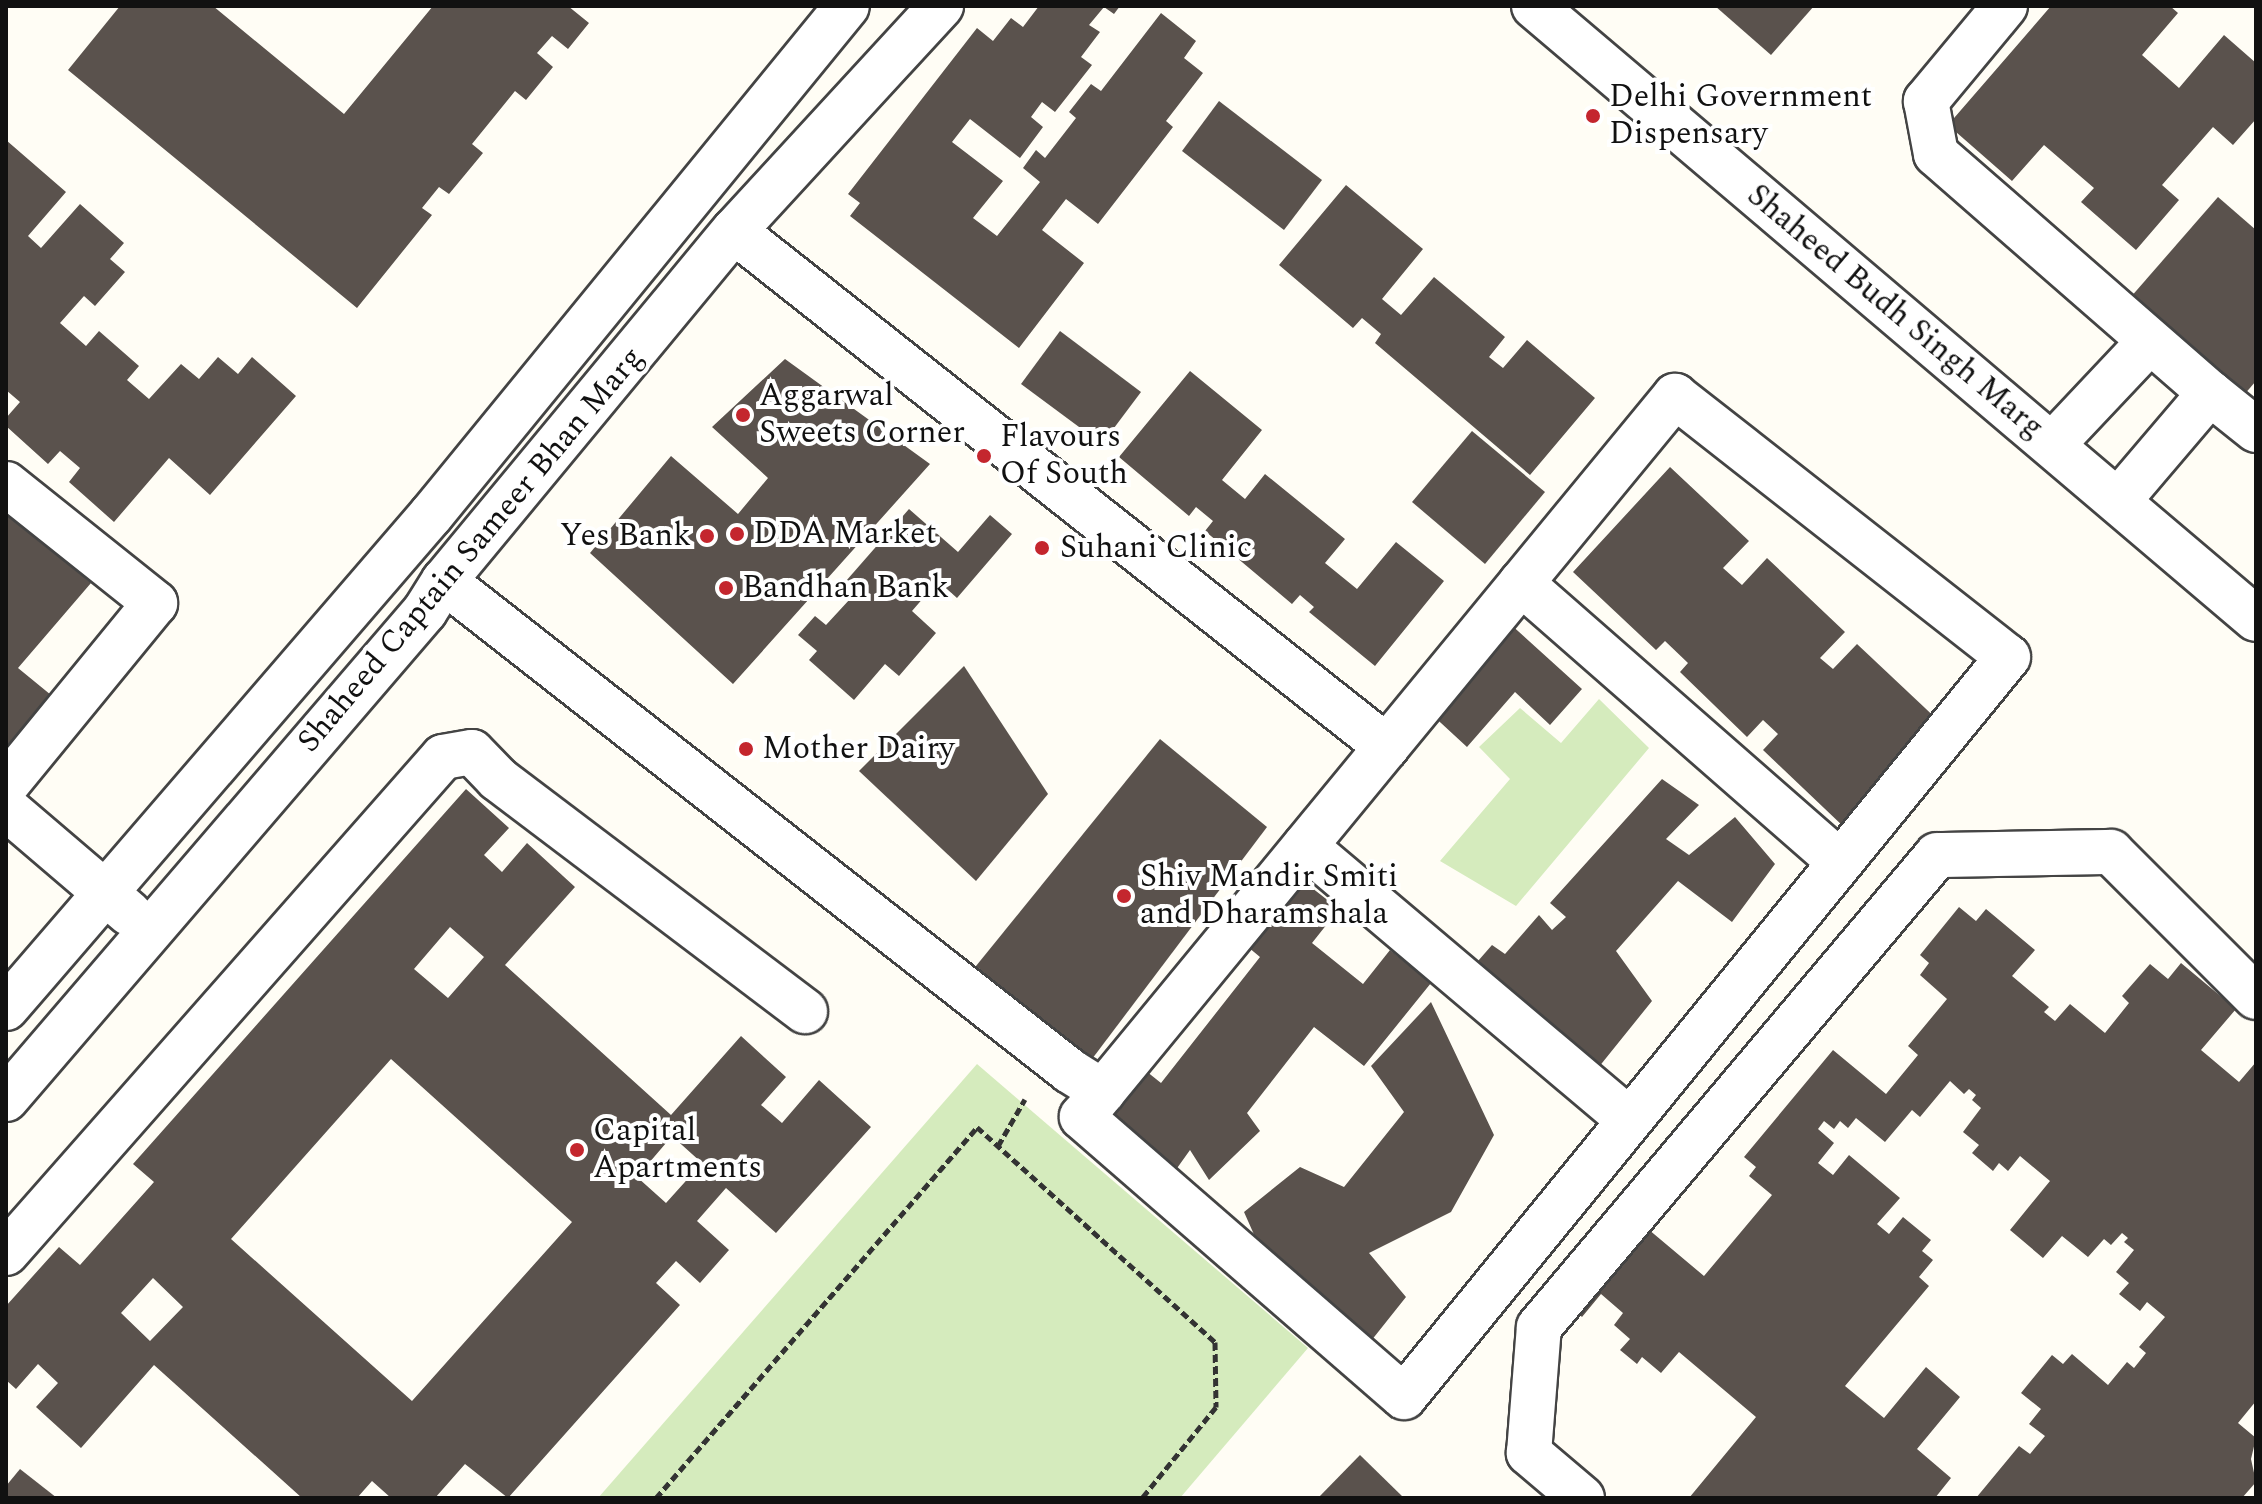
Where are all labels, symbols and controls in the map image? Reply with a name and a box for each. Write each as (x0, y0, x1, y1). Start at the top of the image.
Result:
place label: Delhi Government Dispensary (1609, 79, 1872, 154)
marker: Delhi Government Dispensary (1584, 107, 1602, 125)
street label: Shaheed Budh Singh Marg (1739, 177, 2051, 447)
street label: Shaheed Captain Sameer Bhan Marg (290, 339, 652, 761)
place label: Aggarwal Sweets Corner (759, 378, 965, 453)
marker: Aggarwal Sweets Corner (734, 406, 752, 424)
place label: Flavours Of South (1000, 419, 1128, 494)
marker: Flavours Of South (975, 447, 993, 465)
place label: DDA Market (753, 515, 937, 553)
place label: Yes Bank (560, 517, 691, 555)
marker: DDA Market (728, 525, 746, 543)
marker: Yes Bank (698, 527, 716, 545)
place label: Suhani Clinic (1060, 529, 1252, 567)
marker: Suhani Clinic (1031, 537, 1053, 559)
place label: Bandhan Bank (742, 569, 949, 607)
marker: Bandhan Bank (717, 579, 735, 597)
place label: Mother Dairy (762, 730, 955, 768)
marker: Mother Dairy (737, 740, 755, 758)
place label: Shiv Mandir Smiti and Dharamshala (1140, 859, 1398, 934)
marker: Shiv Mandir Smiti and Dharamshala (1115, 887, 1133, 905)
place label: Capital Apartments (593, 1113, 762, 1188)
marker: Capital Apartments (568, 1141, 586, 1159)

